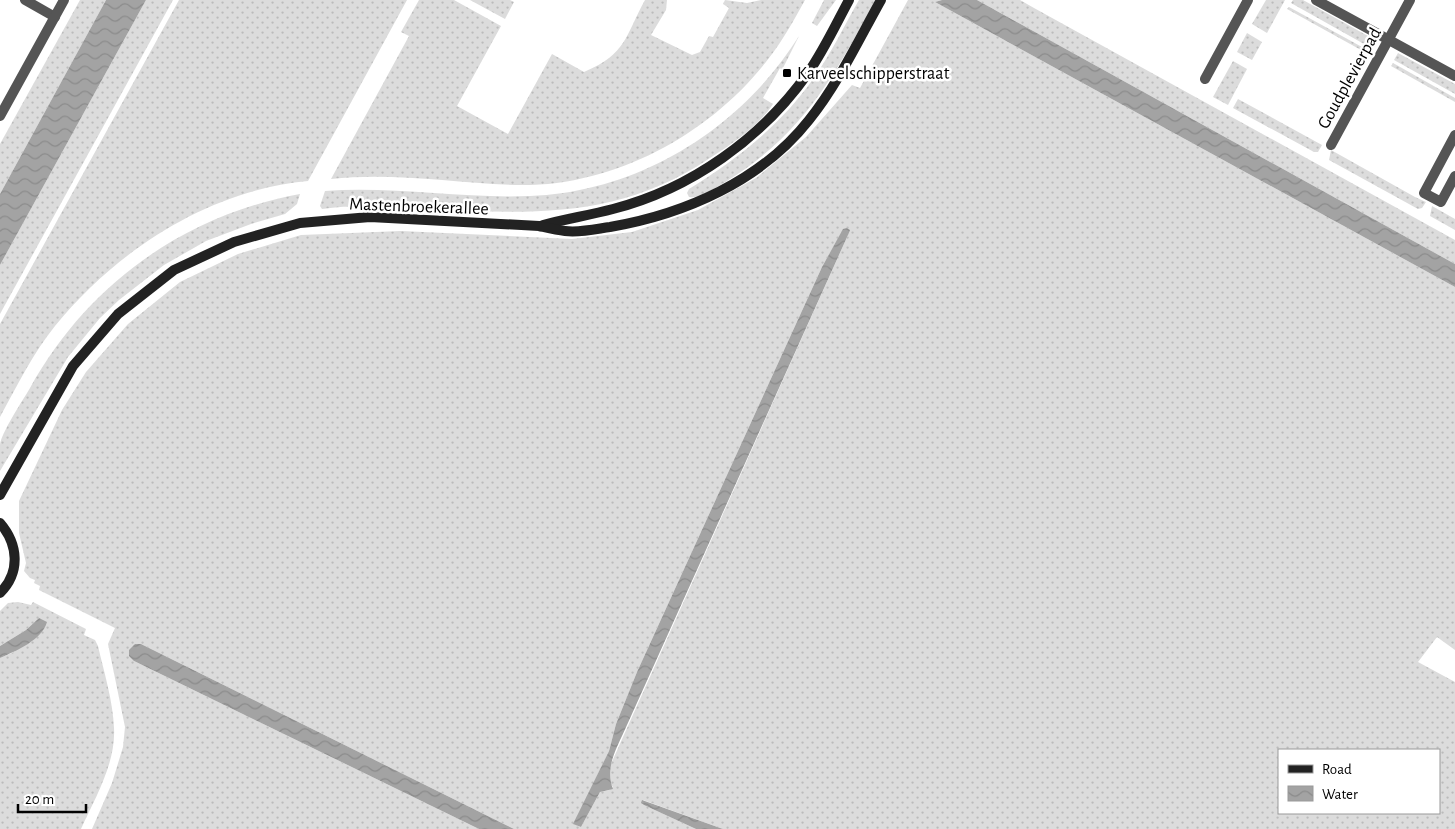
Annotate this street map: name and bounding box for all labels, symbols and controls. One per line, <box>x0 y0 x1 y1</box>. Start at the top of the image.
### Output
street label: Goudplevierpad <box>1315 25 1385 132</box>
place label: Karveelschipperstraat <box>797 65 950 83</box>
marker: Karveelschipperstraat <box>781 67 793 79</box>
street label: Mastenbroekerallee <box>349 196 489 218</box>
legend <box>1278 749 1440 814</box>
text: Road <box>1322 762 1352 777</box>
scale bar <box>18 782 85 814</box>
text: Water <box>1322 787 1358 802</box>
text: 20 m <box>25 792 54 807</box>

